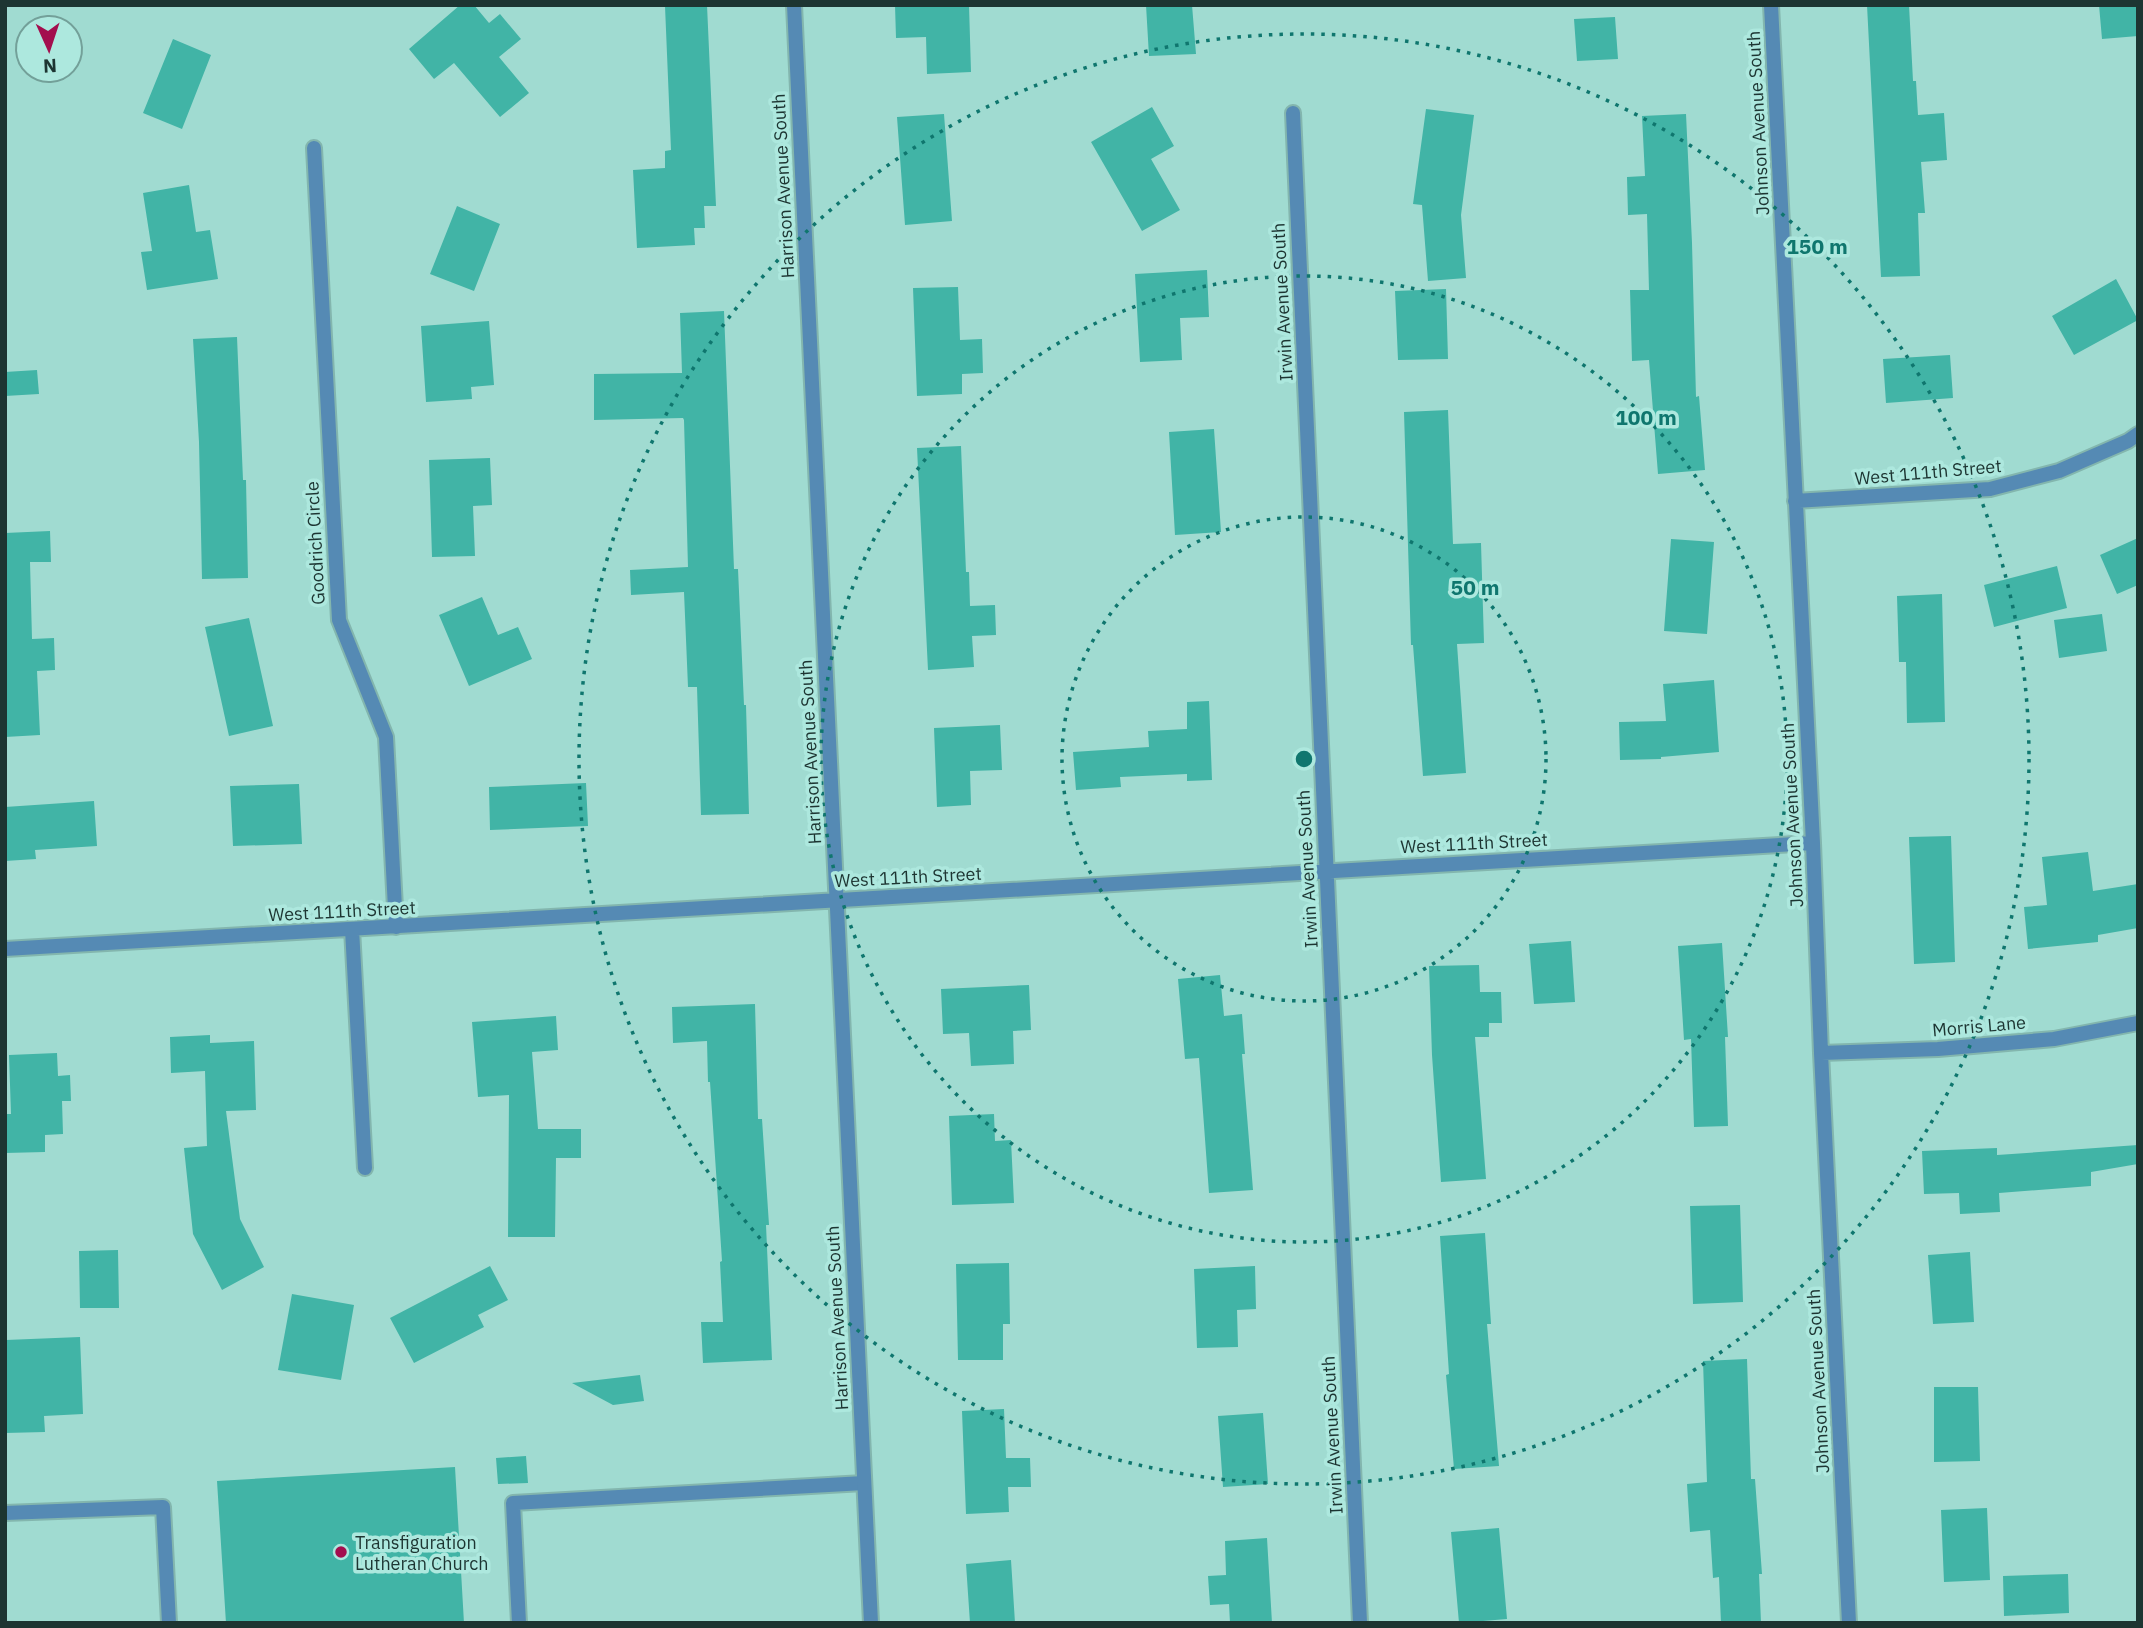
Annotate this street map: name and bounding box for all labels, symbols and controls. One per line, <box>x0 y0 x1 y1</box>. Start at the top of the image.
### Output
north arrow <box>14 14 84 84</box>
street label: Johnson Avenue South <box>1742 30 1774 216</box>
text: N <box>42 54 57 78</box>
street label: Harrison Avenue South <box>767 93 799 279</box>
street label: Irwin Avenue South <box>1266 222 1298 382</box>
text: 150 m <box>1786 232 1848 260</box>
text: 100 m <box>1615 403 1677 431</box>
street label: West 111th Street <box>1854 454 2002 490</box>
street label: Goodrich Circle <box>300 480 330 605</box>
text: 50 m <box>1451 573 1499 601</box>
street label: Harrison Avenue South <box>794 659 826 845</box>
street label: Johnson Avenue South <box>1776 722 1808 908</box>
centre of rings <box>1292 747 1316 771</box>
street label: Irwin Avenue South <box>1291 789 1323 949</box>
street label: West 111th Street <box>1400 828 1548 858</box>
street label: West 111th Street <box>834 862 982 892</box>
street label: West 111th Street <box>268 896 416 926</box>
street label: Morris Lane <box>1931 1010 2027 1042</box>
street label: Harrison Avenue South <box>821 1225 853 1411</box>
street label: Johnson Avenue South <box>1802 1288 1834 1474</box>
street label: Irwin Avenue South <box>1316 1355 1348 1515</box>
place label: Transfiguration Lutheran Church <box>355 1531 489 1575</box>
marker: Transfiguration Lutheran Church <box>333 1544 349 1560</box>

